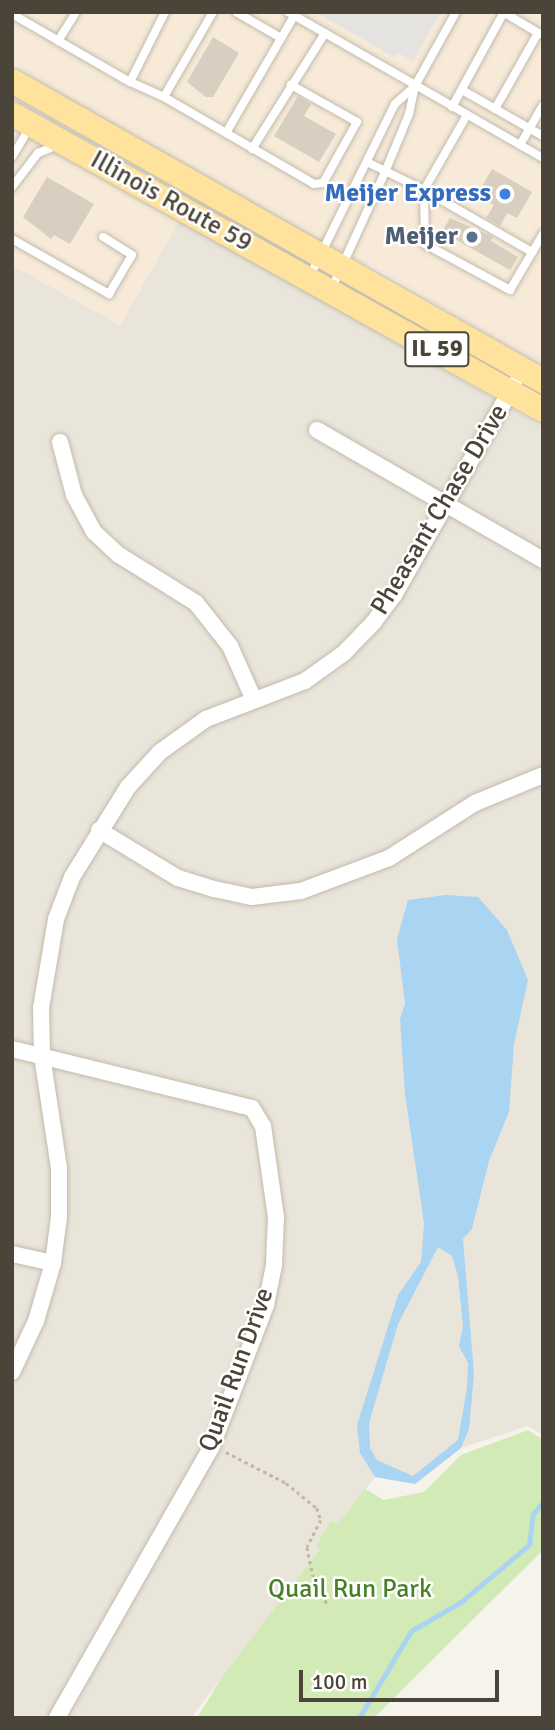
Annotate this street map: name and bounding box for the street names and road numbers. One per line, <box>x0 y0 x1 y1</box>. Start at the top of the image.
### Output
street label: Illinois Route 59 <box>85 145 257 259</box>
road number: IL 59 <box>404 328 470 370</box>
street label: Pheasant Chase Drive <box>365 399 515 621</box>
street label: Quail Run Drive <box>193 1284 281 1456</box>

